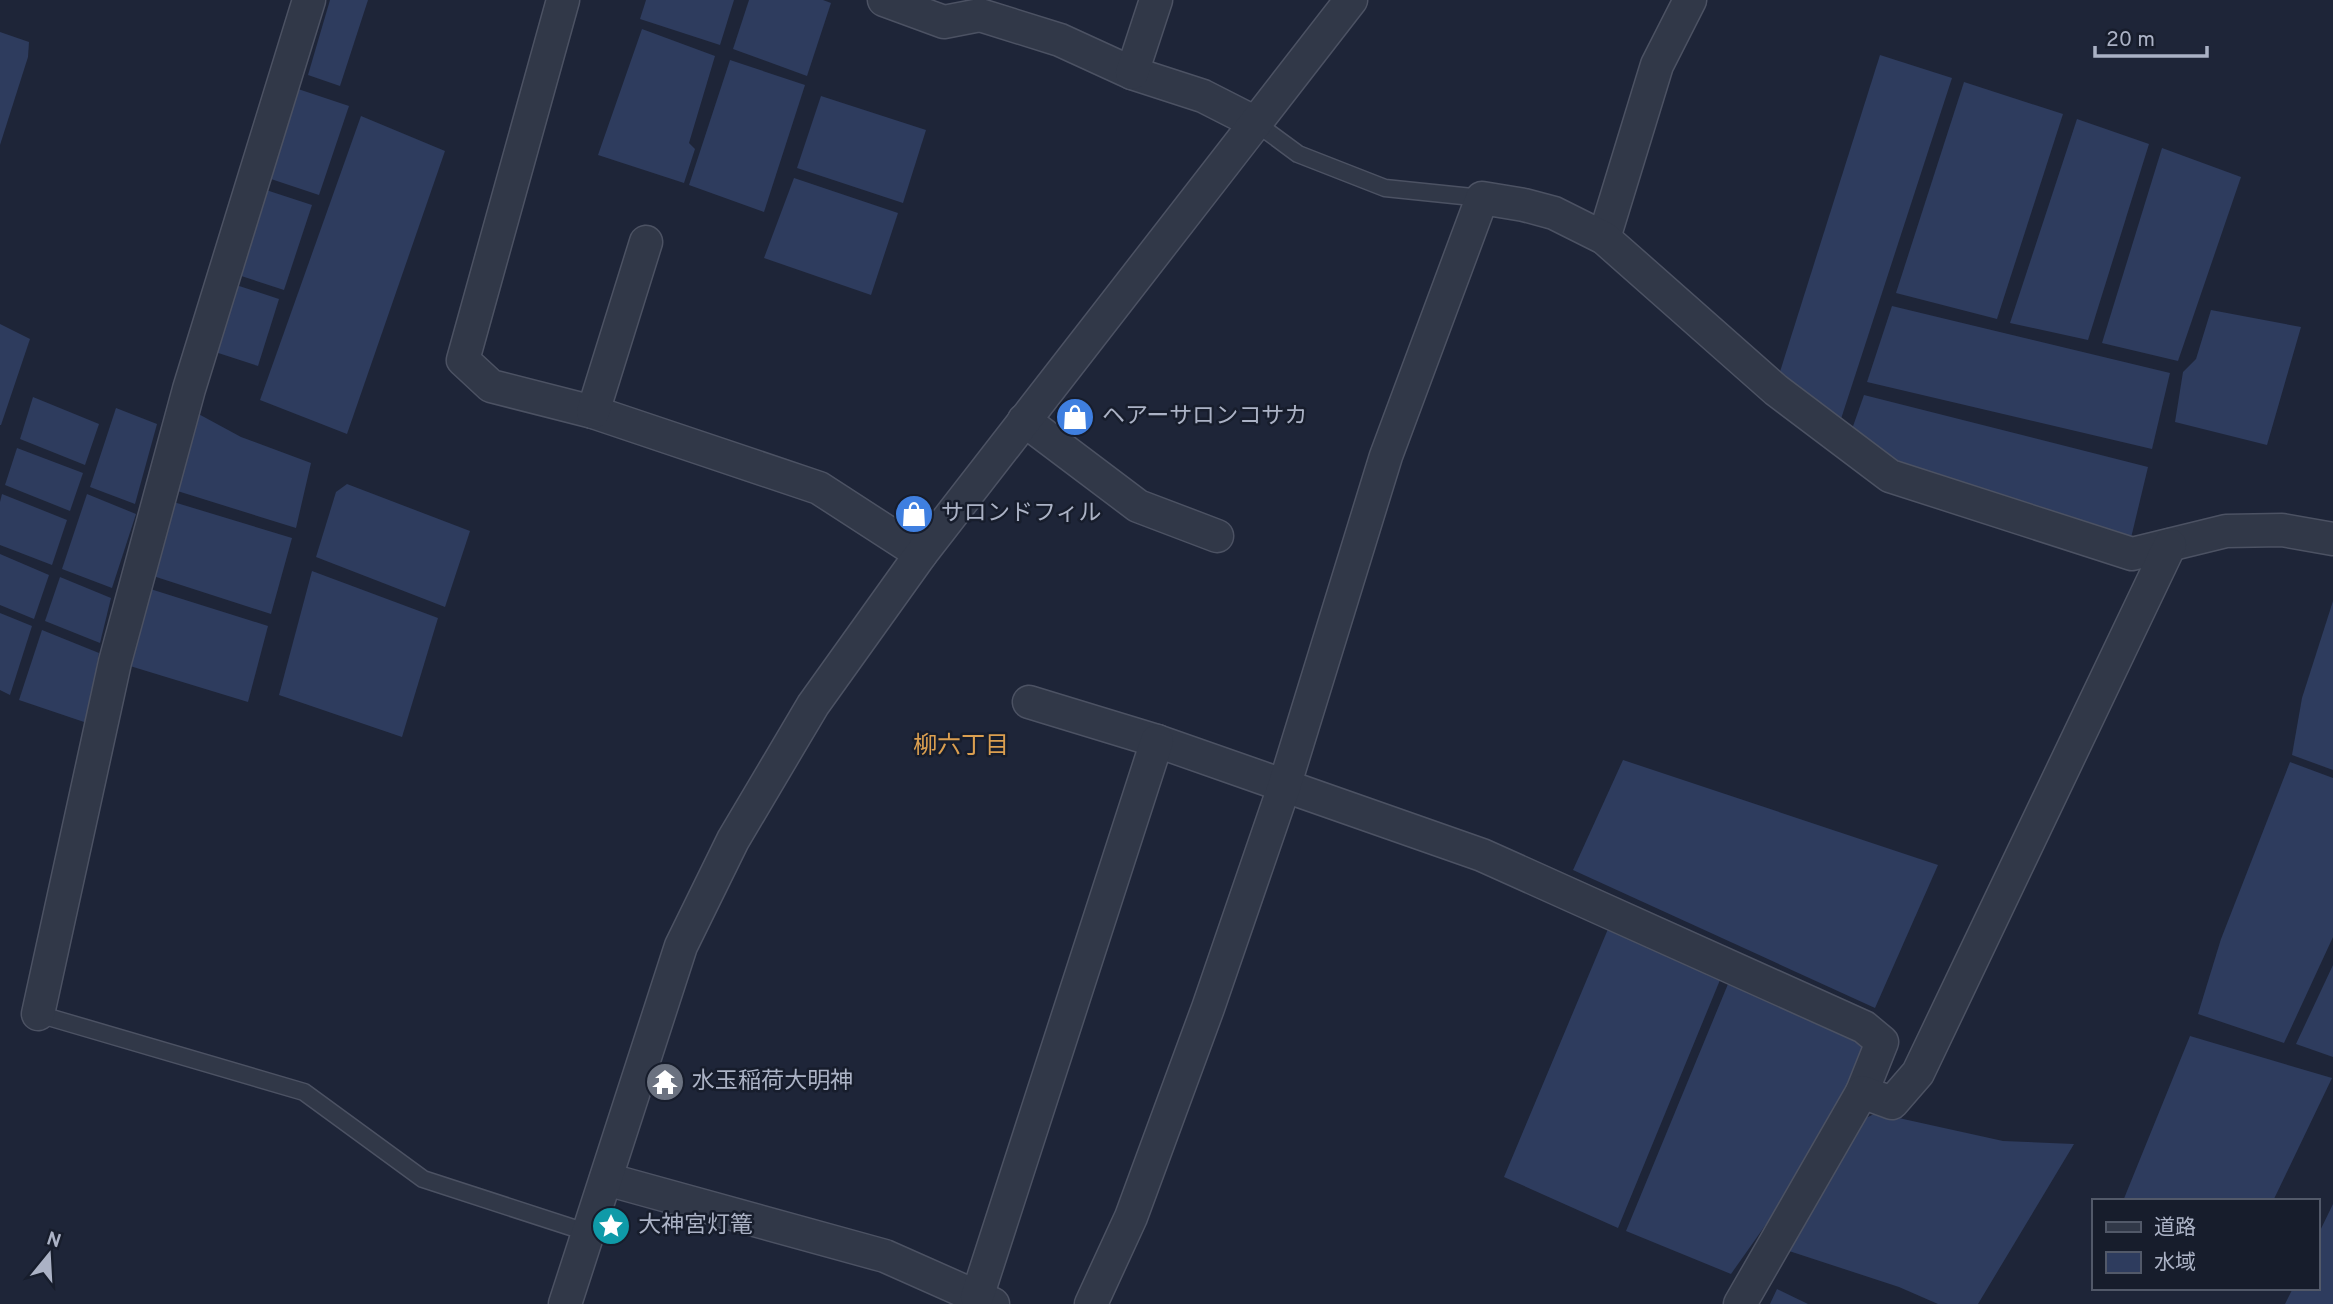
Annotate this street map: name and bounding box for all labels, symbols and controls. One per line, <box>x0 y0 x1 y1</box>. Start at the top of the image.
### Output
scale bar <box>2095 14 2207 58</box>
text: 20 m <box>2106 27 2155 54</box>
shop icon: ヘアーサロンコサカ <box>1054 396 1096 438</box>
place label: ヘアーサロンコサカ <box>1102 403 1307 432</box>
shop icon: サロンドフィル <box>893 493 935 535</box>
place label: サロンドフィル <box>941 500 1102 529</box>
district label: 柳六丁目 <box>913 732 1009 762</box>
temple icon: 水玉稲荷大明神 <box>644 1061 686 1103</box>
place label: 水玉稲荷大明神 <box>692 1068 853 1097</box>
legend <box>2092 1199 2319 1290</box>
place icon: 大神宮灯篭 <box>590 1205 632 1247</box>
place label: 大神宮灯篭 <box>638 1212 753 1241</box>
text: 道路 <box>2154 1215 2196 1242</box>
north arrow <box>14 1220 84 1290</box>
text: N <box>43 1227 64 1254</box>
text: 水域 <box>2154 1250 2196 1277</box>

